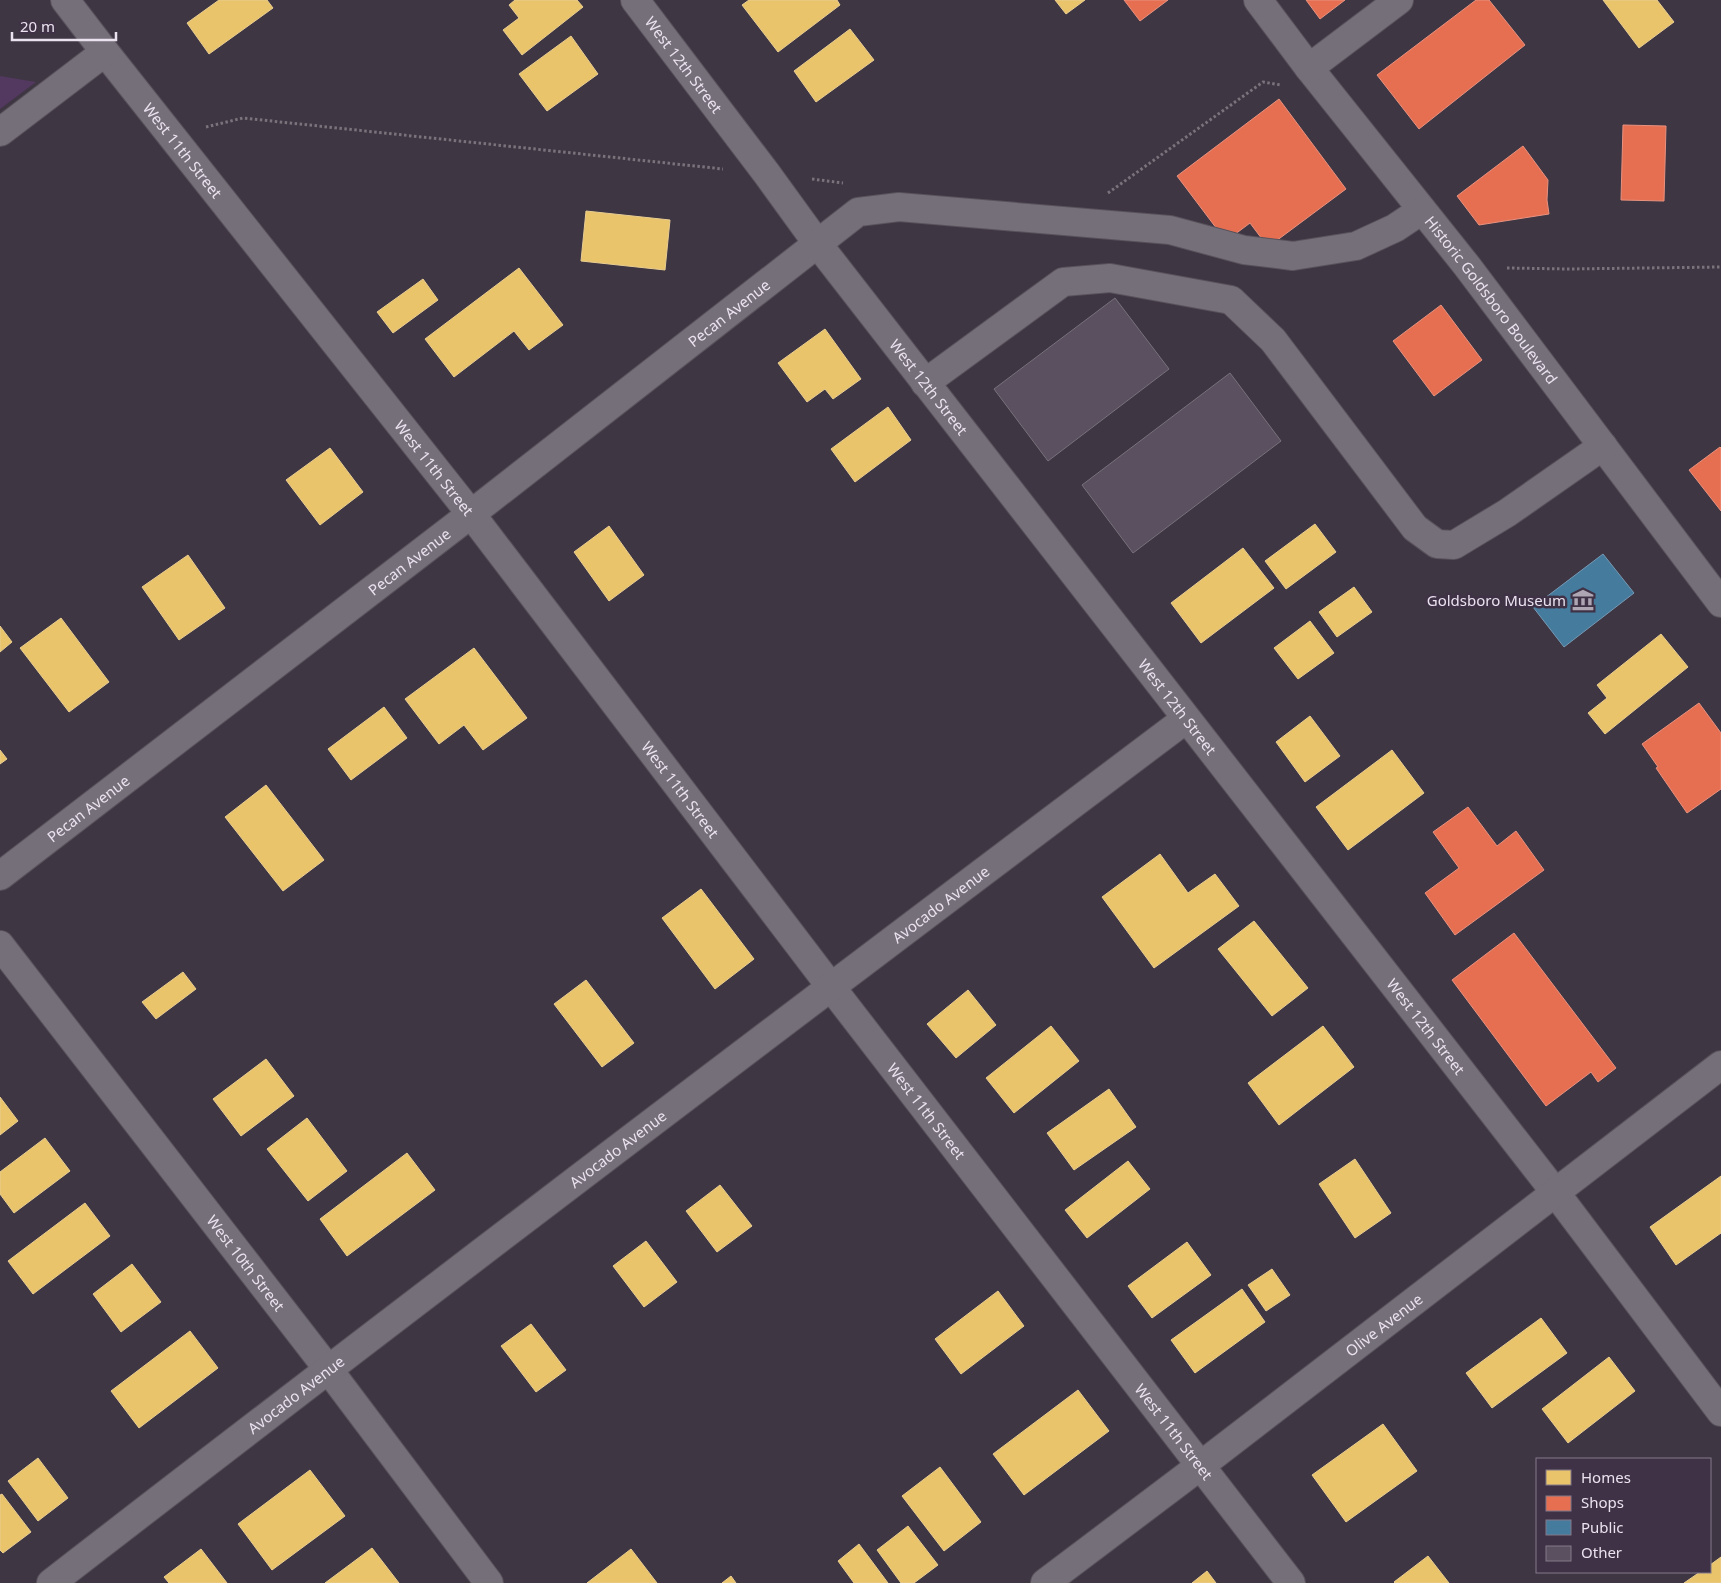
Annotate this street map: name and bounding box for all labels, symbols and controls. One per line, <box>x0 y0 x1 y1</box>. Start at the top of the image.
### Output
scale bar <box>12 10 116 42</box>
street label: West 12th Street <box>641 12 727 117</box>
text: 20 m <box>20 16 55 36</box>
street label: West 11th Street <box>139 98 227 203</box>
street label: Historic Goldsboro Boulevard <box>1421 212 1562 388</box>
street label: Pecan Avenue <box>684 274 774 351</box>
street label: West 12th Street <box>885 335 973 440</box>
street label: West 11th Street <box>390 416 479 520</box>
street label: Pecan Avenue <box>364 523 454 600</box>
museum icon: Goldsboro Museum <box>1570 587 1596 613</box>
place label: Goldsboro Museum <box>1427 590 1566 610</box>
street label: West 12th Street <box>1134 655 1222 759</box>
street label: West 11th Street <box>637 737 724 842</box>
street label: Pecan Avenue <box>43 770 133 846</box>
street label: Avocado Avenue <box>888 861 993 947</box>
street label: West 12th Street <box>1383 974 1470 1079</box>
street label: West 11th Street <box>883 1059 970 1164</box>
street label: Avocado Avenue <box>565 1105 670 1192</box>
street label: West 10th Street <box>202 1211 290 1316</box>
street label: Olive Avenue <box>1341 1289 1426 1361</box>
street label: Avocado Avenue <box>243 1351 348 1438</box>
street label: West 11th Street <box>1131 1379 1218 1484</box>
legend <box>1536 1458 1711 1573</box>
text: Homes <box>1581 1467 1631 1487</box>
text: Shops <box>1581 1492 1624 1512</box>
text: Public <box>1581 1517 1624 1537</box>
text: Other <box>1581 1542 1622 1562</box>

